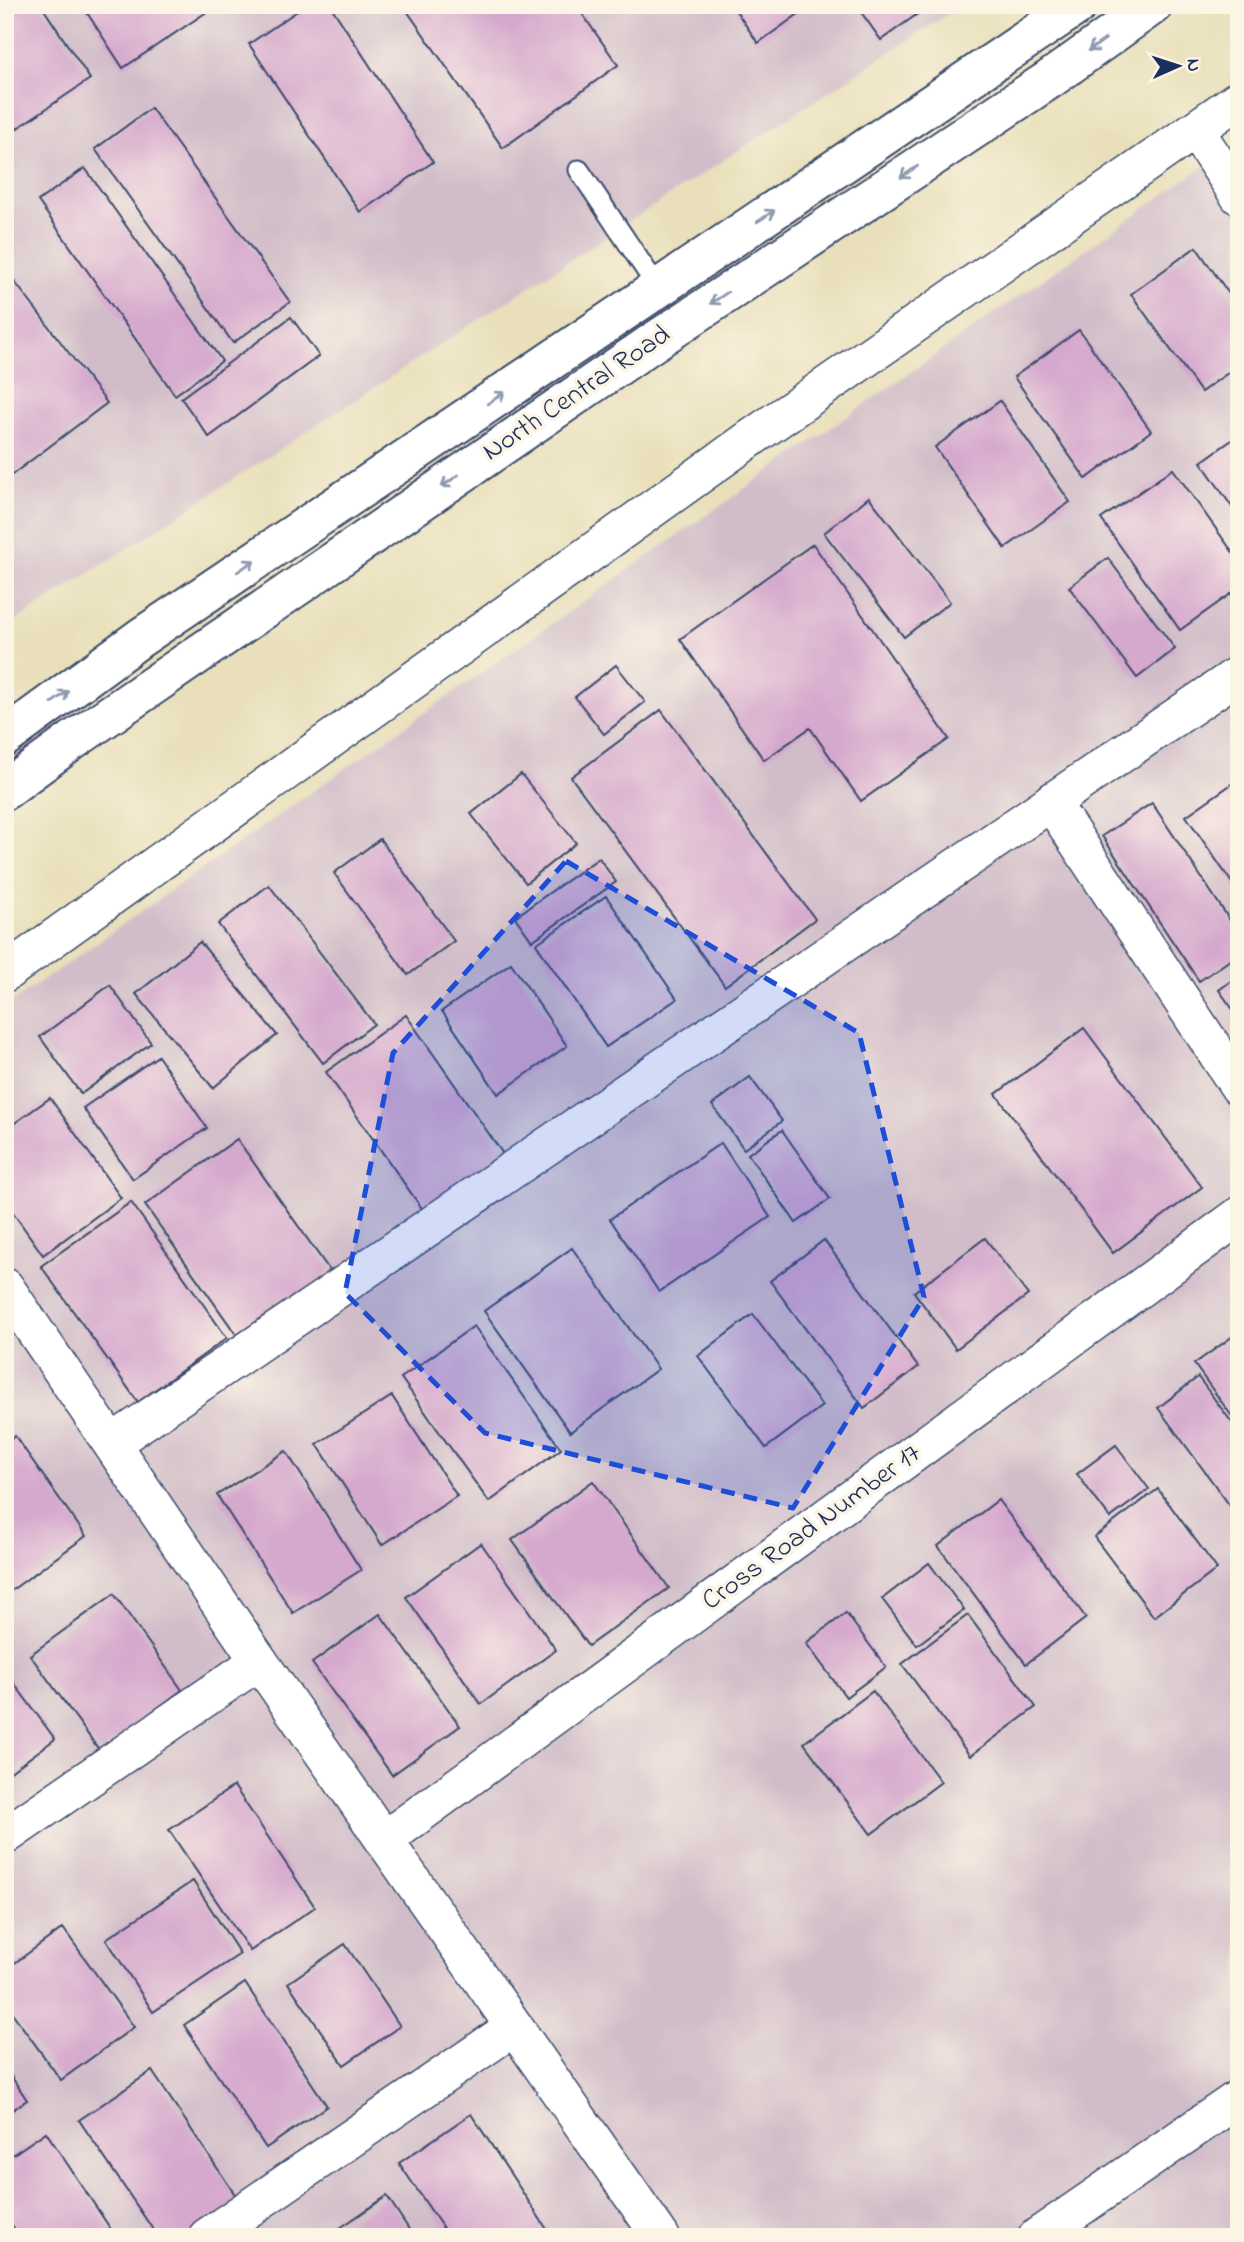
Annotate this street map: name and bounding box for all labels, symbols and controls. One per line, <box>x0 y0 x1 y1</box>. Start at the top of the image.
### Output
north arrow <box>1142 32 1212 102</box>
one-way arrow <box>1088 38 1107 52</box>
text: N <box>1179 58 1206 73</box>
one-way arrow <box>900 165 919 179</box>
one-way arrow <box>756 209 775 223</box>
one-way arrow <box>710 291 730 305</box>
street label: North Central Road <box>475 316 680 472</box>
one-way arrow <box>486 391 505 405</box>
one-way arrow <box>441 474 460 488</box>
one-way arrow <box>236 559 256 573</box>
one-way arrow <box>50 689 69 704</box>
street label: Cross Road Number 17 <box>694 1434 930 1622</box>

